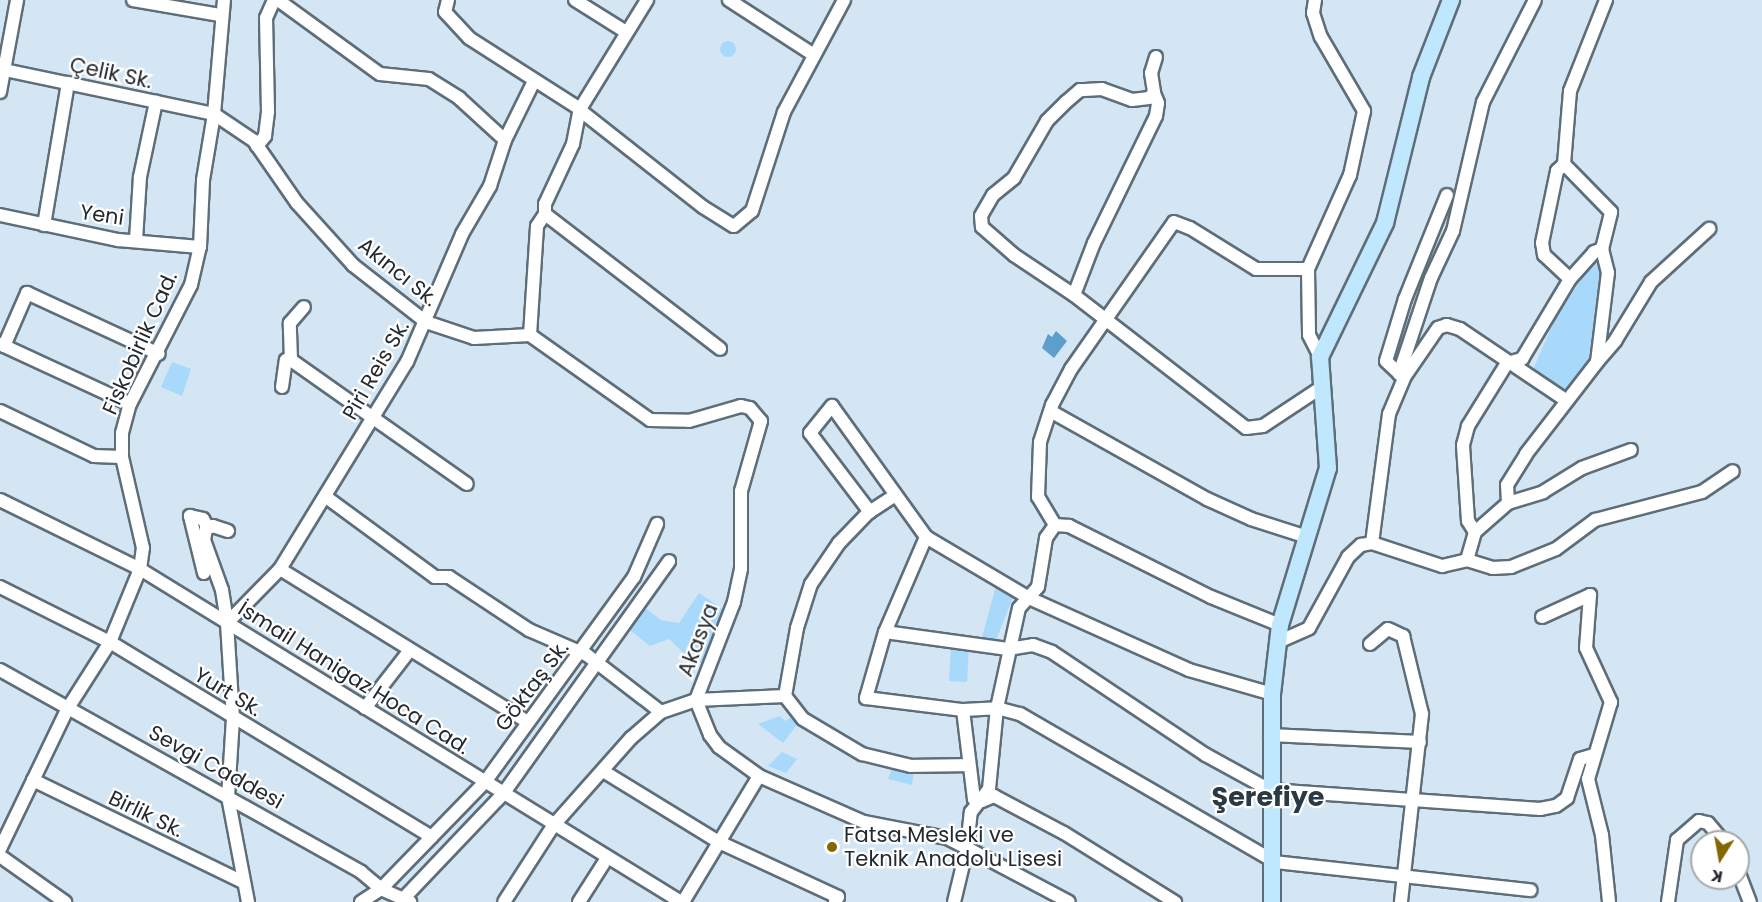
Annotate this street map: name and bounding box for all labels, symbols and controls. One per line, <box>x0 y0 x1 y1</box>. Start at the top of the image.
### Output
street label: Çelik Sk. <box>68 52 154 94</box>
street label: Yeni <box>79 199 125 231</box>
street label: Akıncı Sk. <box>353 232 443 312</box>
street label: Fiskobirlik Cad. <box>97 268 183 418</box>
street label: Piri Reis Sk. <box>337 316 415 424</box>
street label: İsmail Hanigaz Hoca Cad. <box>234 596 474 760</box>
street label: Akasya <box>673 600 723 680</box>
street label: Göktaş Sk. <box>490 636 574 736</box>
street label: Yurt Sk. <box>190 662 266 722</box>
street label: Sevgi Caddesi <box>144 720 288 814</box>
district label: Şerefiye <box>1212 781 1324 813</box>
street label: Birlik Sk. <box>104 785 188 843</box>
place label: Fatsa Mesleki ve Teknik Anadolu Lisesi <box>844 822 1062 872</box>
north arrow <box>1690 830 1750 890</box>
marker: Fatsa Mesleki ve Teknik Anadolu Lisesi <box>825 840 839 854</box>
text: K <box>1709 864 1725 889</box>

